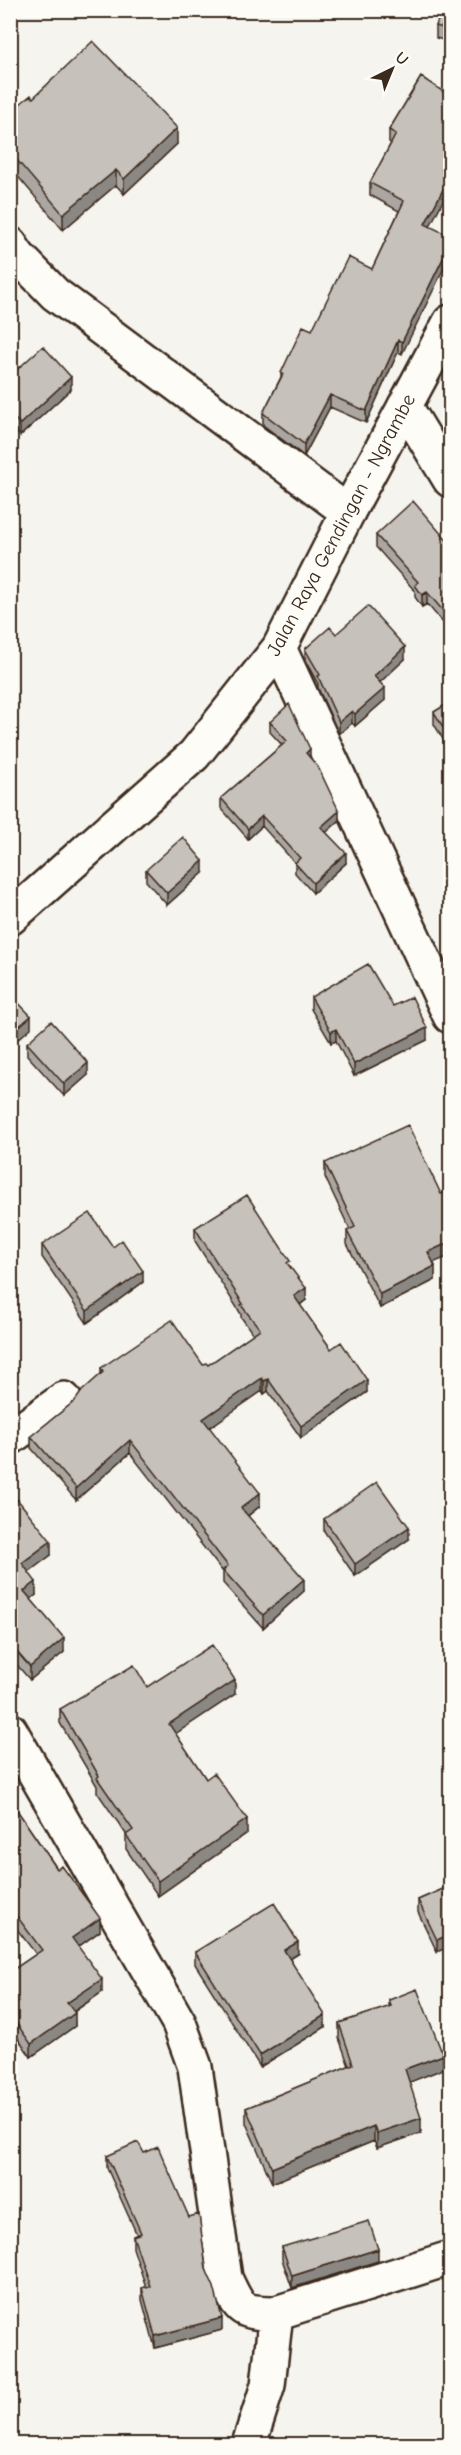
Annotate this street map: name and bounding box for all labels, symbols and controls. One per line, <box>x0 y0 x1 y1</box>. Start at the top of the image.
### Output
north arrow <box>362 39 422 99</box>
text: U <box>391 49 412 69</box>
street label: Jalan Raya Gendingan - Ngrambe <box>262 390 420 660</box>

